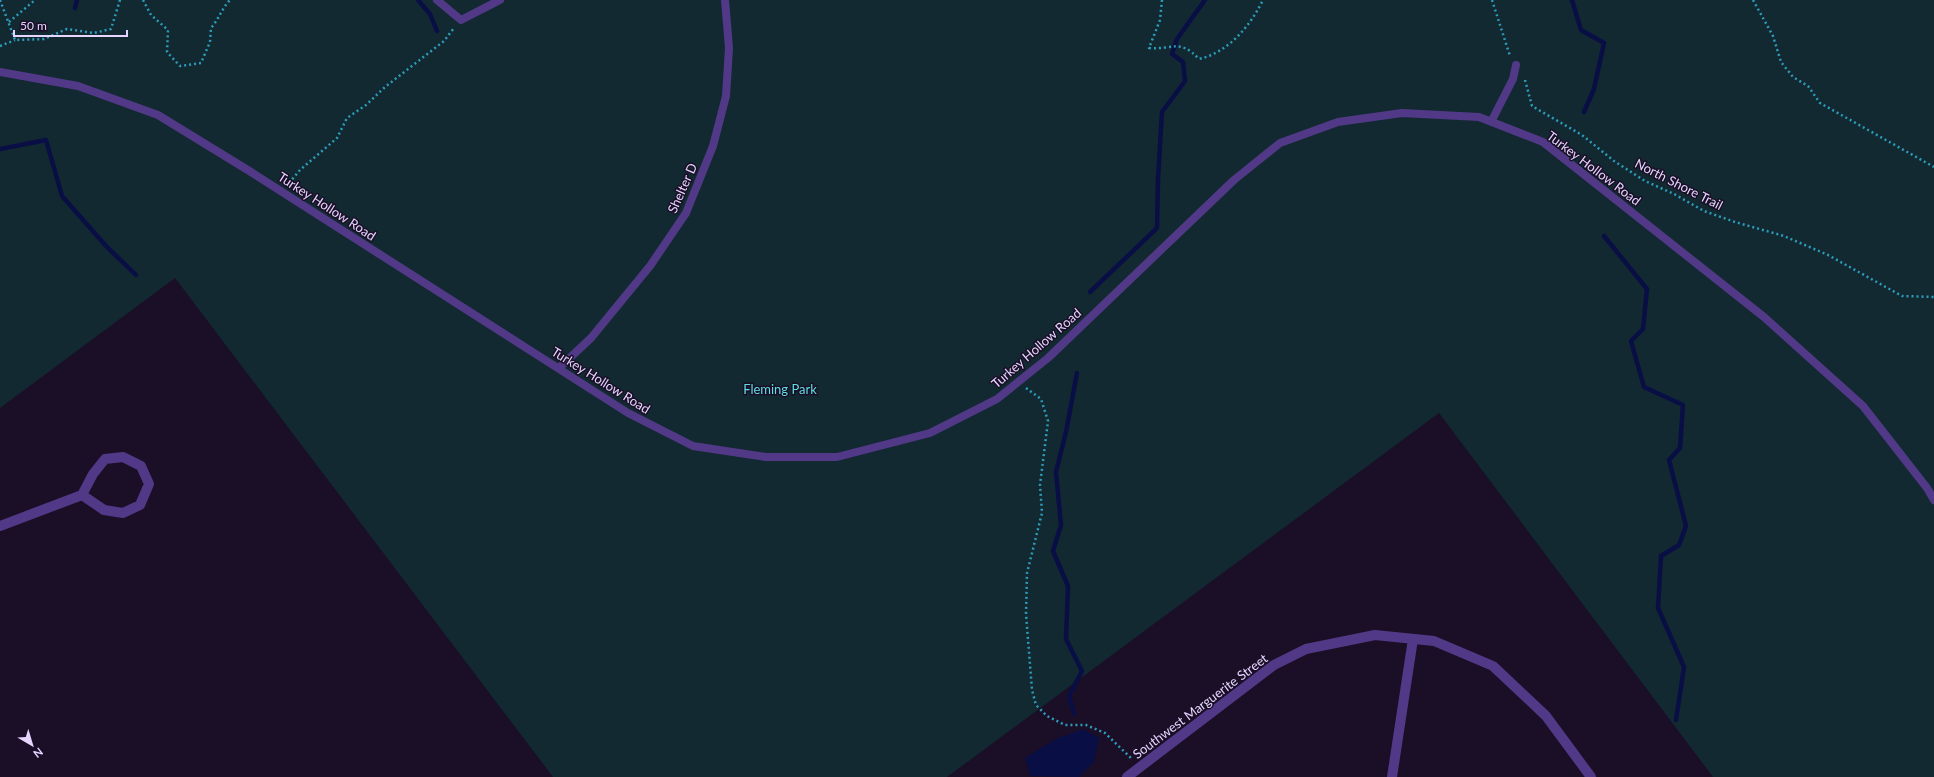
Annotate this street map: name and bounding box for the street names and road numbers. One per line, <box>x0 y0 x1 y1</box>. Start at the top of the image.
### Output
street label: Turkey Hollow Road <box>1544 127 1644 209</box>
street label: North Shore Trail <box>1632 155 1726 213</box>
street label: Shelter D <box>664 160 700 216</box>
street label: Turkey Hollow Road <box>275 168 379 244</box>
street label: Turkey Hollow Road <box>988 305 1084 391</box>
street label: Turkey Hollow Road <box>549 343 653 417</box>
street label: Southwest Marguerite Street <box>1129 650 1271 762</box>

